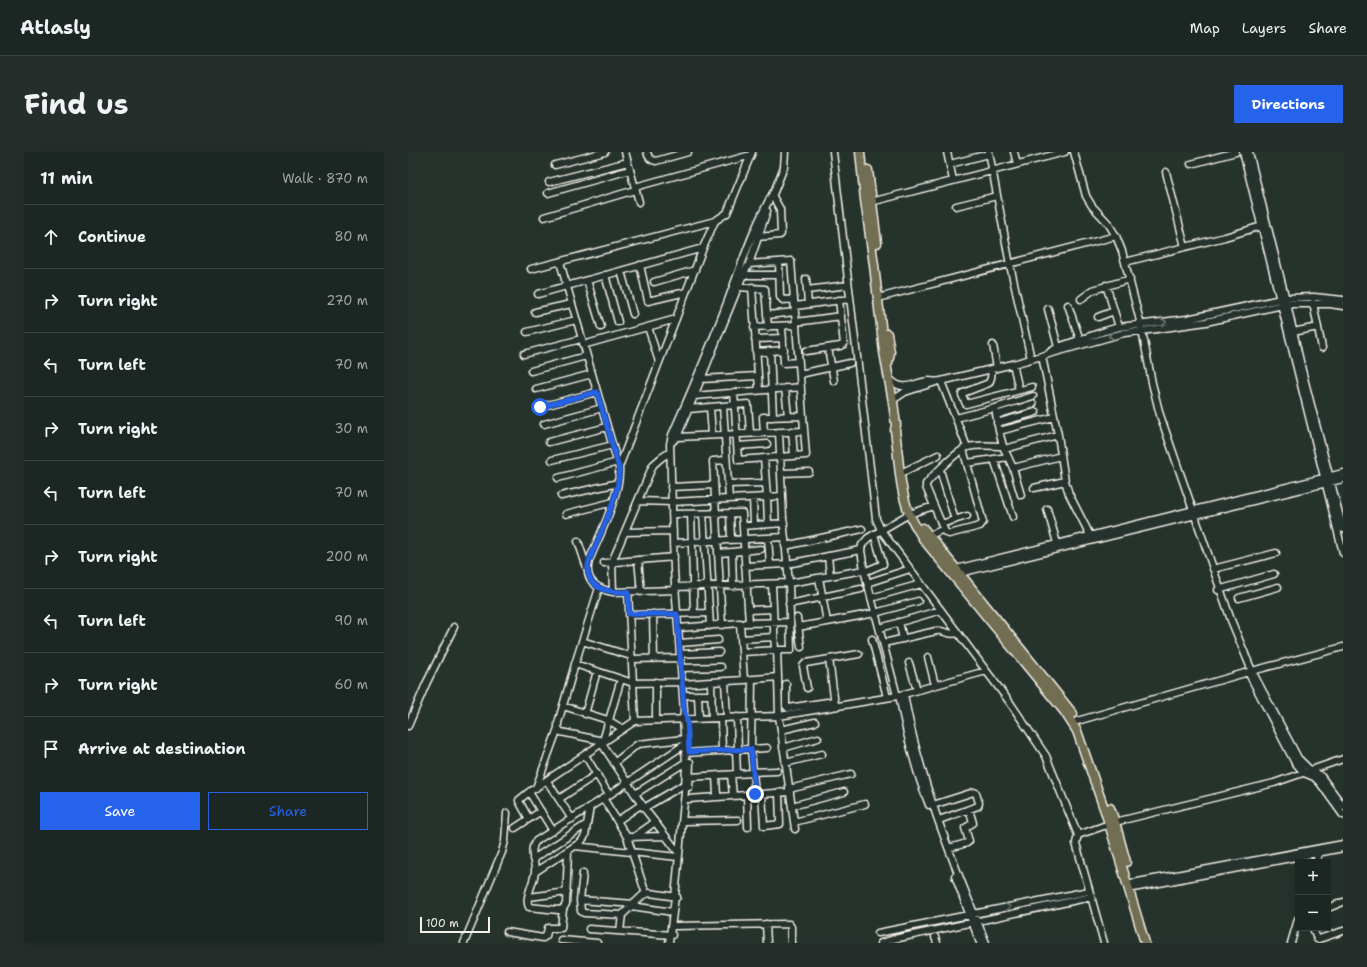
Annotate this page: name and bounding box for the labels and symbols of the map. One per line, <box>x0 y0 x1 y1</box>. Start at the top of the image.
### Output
one-way arrow <box>1161 318 1167 327</box>
one-way arrow <box>1108 331 1114 339</box>
route start <box>531 398 549 416</box>
route end <box>746 785 764 803</box>
one-way arrow <box>1004 904 1011 912</box>
scale bar <box>420 915 490 934</box>

